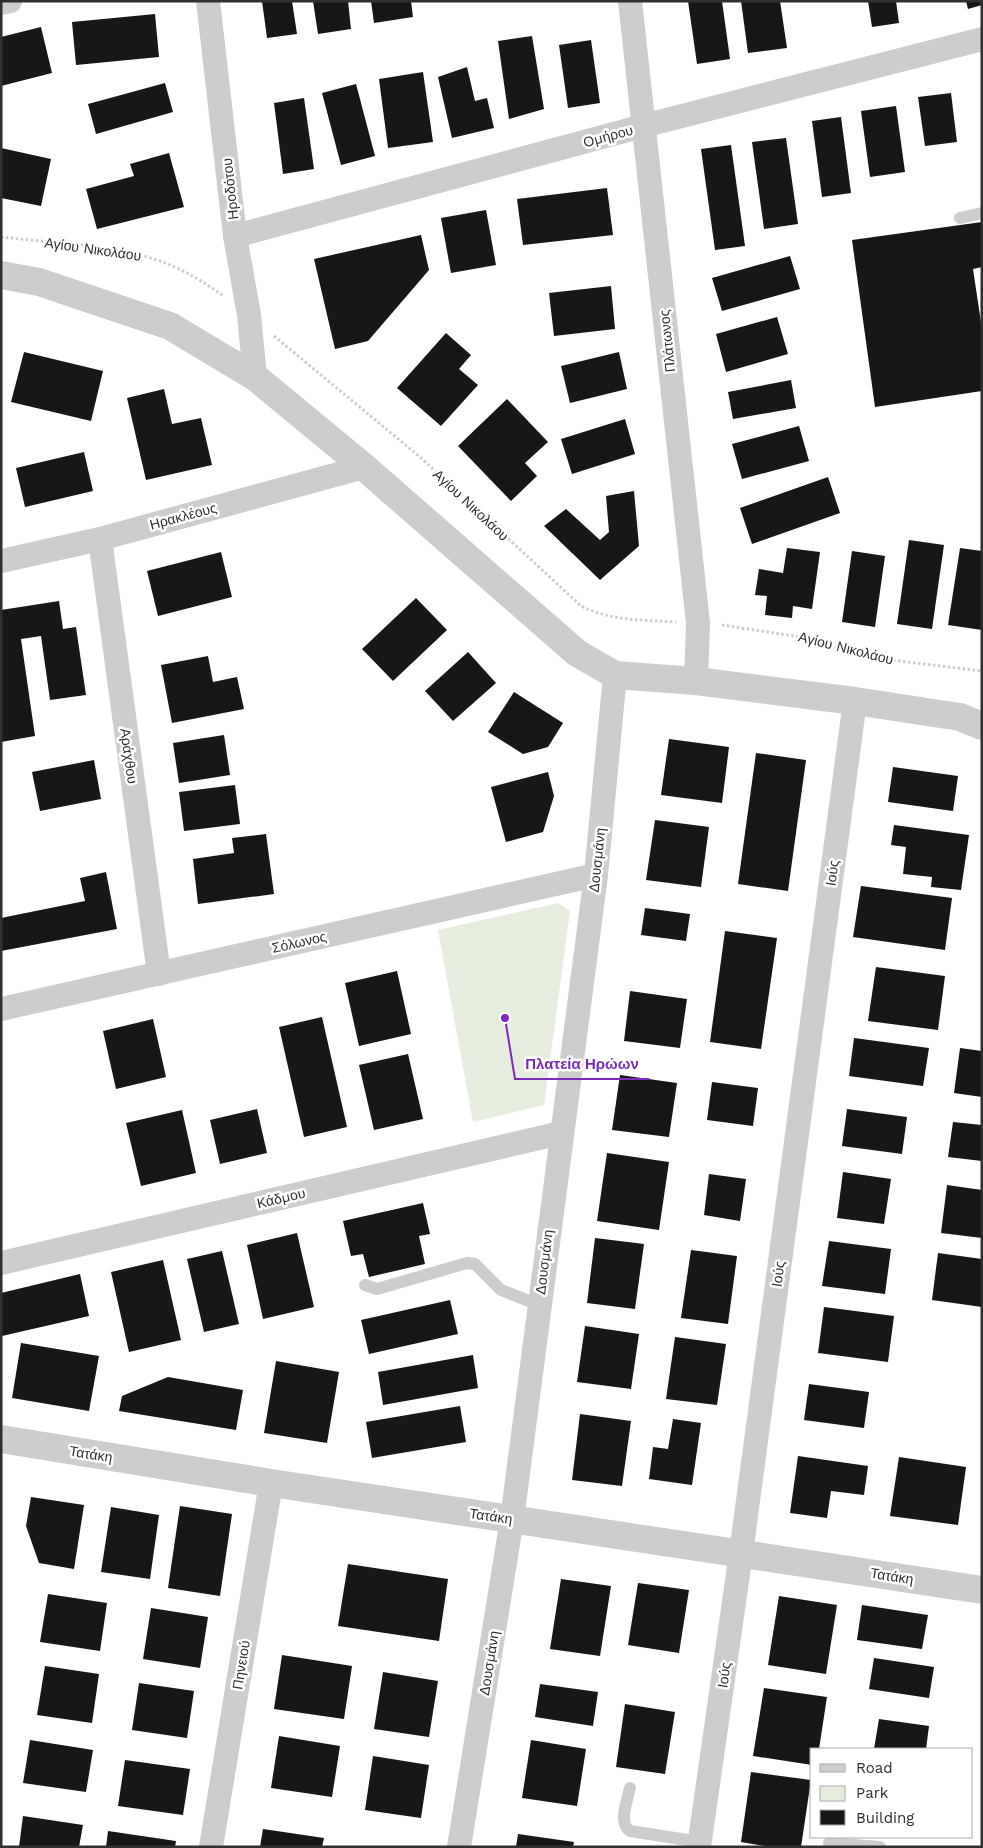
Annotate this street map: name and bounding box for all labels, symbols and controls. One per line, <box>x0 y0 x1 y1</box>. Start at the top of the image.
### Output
street label: Ομήρου <box>581 122 635 150</box>
street label: Ηροδότου <box>219 157 241 221</box>
street label: Αγίου Νικολάου <box>44 234 142 264</box>
street label: Πλάτωνος <box>656 309 678 373</box>
street label: Αγίου Νικολάου <box>430 466 512 544</box>
street label: Ηρακλέους <box>148 499 218 533</box>
street label: Αγίου Νικολάου <box>797 628 895 668</box>
street label: Αράχθου <box>117 727 141 785</box>
street label: Δουσμάνη <box>586 827 608 893</box>
street label: Ιούς <box>822 859 842 887</box>
street label: Σόλωνος <box>270 928 328 956</box>
callout: Πλατεία Ηρώων <box>515 1049 649 1079</box>
text: Πλατεία Ηρώων <box>525 1055 639 1073</box>
street label: Κάδμου <box>255 1185 307 1211</box>
street label: Δουσμάνη <box>532 1229 556 1295</box>
street label: Ιούς <box>768 1260 788 1288</box>
street label: Τατάκη <box>68 1443 114 1465</box>
street label: Τατάκη <box>468 1505 514 1527</box>
street label: Τατάκη <box>869 1565 915 1587</box>
street label: Δουσμάνη <box>476 1630 502 1696</box>
street label: Πηνειού <box>229 1639 253 1691</box>
street label: Ιούς <box>714 1661 734 1689</box>
legend <box>810 1748 973 1838</box>
text: Road <box>856 1759 893 1777</box>
text: Park <box>856 1784 889 1802</box>
text: Building <box>856 1809 914 1827</box>

